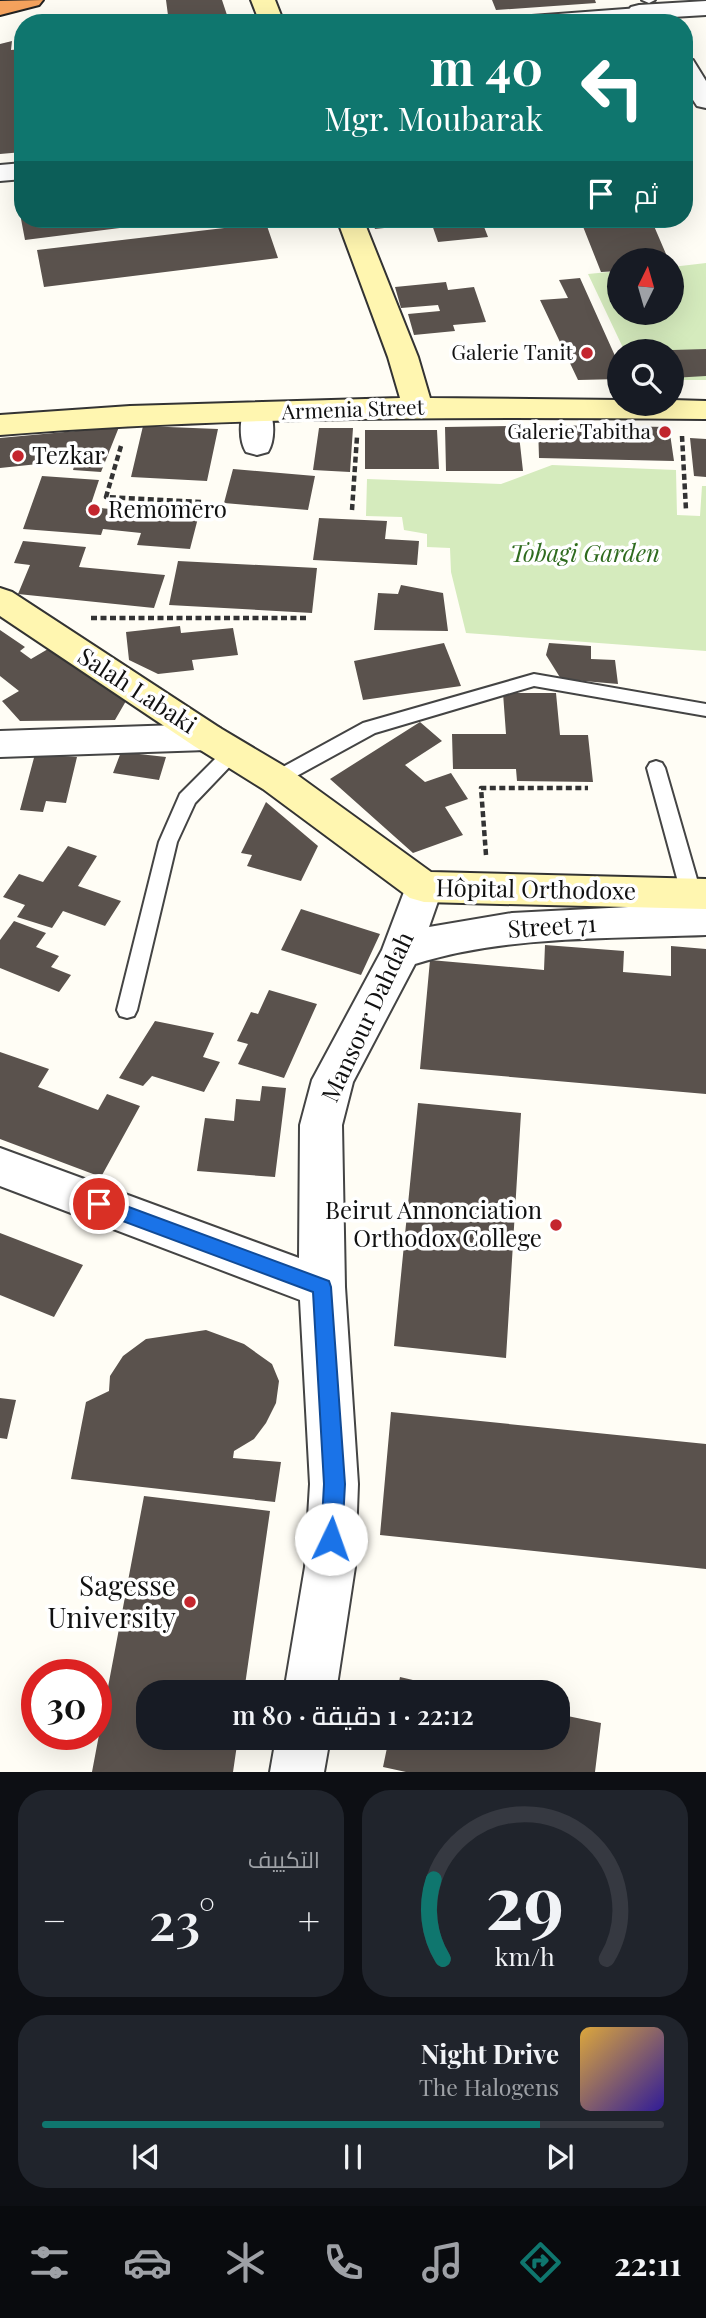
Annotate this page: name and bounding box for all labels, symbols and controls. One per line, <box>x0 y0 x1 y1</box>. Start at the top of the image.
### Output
text: 40 m <box>430 33 543 98</box>
icon: left <box>567 42 658 133</box>
text: Mgr. Moubarak <box>324 96 543 139</box>
icon: arrive <box>582 175 620 213</box>
text: ثم <box>634 176 658 211</box>
north arrow <box>607 248 684 326</box>
map controls <box>607 248 684 416</box>
place label: Galerie Tanit <box>451 337 574 365</box>
button: search <box>607 339 684 416</box>
marker: Galerie Tanit <box>579 345 595 361</box>
street label: Armenia Street <box>280 392 425 425</box>
place label: Galerie Tabitha <box>507 416 652 444</box>
marker: Galerie Tabitha <box>657 424 673 440</box>
place label: Tezkar <box>32 438 105 470</box>
marker: Tezkar <box>10 448 26 464</box>
place label: Remomero <box>108 492 227 524</box>
marker: Remomero <box>86 502 102 518</box>
park label: Tobagi Garden <box>510 536 660 568</box>
street label: Salah Labaki <box>73 639 204 740</box>
street label: Hôpital Orthodoxe <box>436 870 636 906</box>
street label: Street 71 <box>507 906 597 944</box>
street label: Mansour Dahdah <box>313 926 420 1106</box>
pin <box>69 1174 129 1234</box>
icon: arrive <box>80 1185 118 1223</box>
place label: Beirut Annonciation Orthodox College <box>325 1193 542 1253</box>
marker: Beirut Annonciation Orthodox College <box>548 1217 564 1233</box>
position arrow <box>294 1502 368 1576</box>
place label: Sagesse University <box>48 1566 176 1635</box>
marker: Sagesse University <box>182 1594 198 1610</box>
speed limit sign: 30 <box>21 1659 112 1750</box>
text: 22:12 · 1 دقيقة · 80 m <box>232 1697 474 1732</box>
text: التكييف <box>248 1843 320 1874</box>
text: 29 <box>486 1851 564 1948</box>
text: 23° <box>149 1885 215 1954</box>
text: − <box>42 1894 67 1945</box>
text: + <box>298 1894 320 1945</box>
text: km/h <box>495 1939 555 1972</box>
text: Night Drive <box>421 2036 559 2071</box>
text: The Halogens <box>419 2071 559 2102</box>
icon: previous <box>127 2138 165 2176</box>
icon: pause <box>334 2138 372 2176</box>
icon: next <box>541 2138 579 2176</box>
icon: filters <box>25 2238 74 2287</box>
icon: car <box>123 2238 172 2287</box>
icon: climate <box>221 2238 270 2287</box>
icon: phone <box>319 2238 368 2287</box>
icon: music <box>418 2238 467 2287</box>
icon: directions <box>516 2238 565 2287</box>
text: 22:11 <box>614 2241 681 2284</box>

